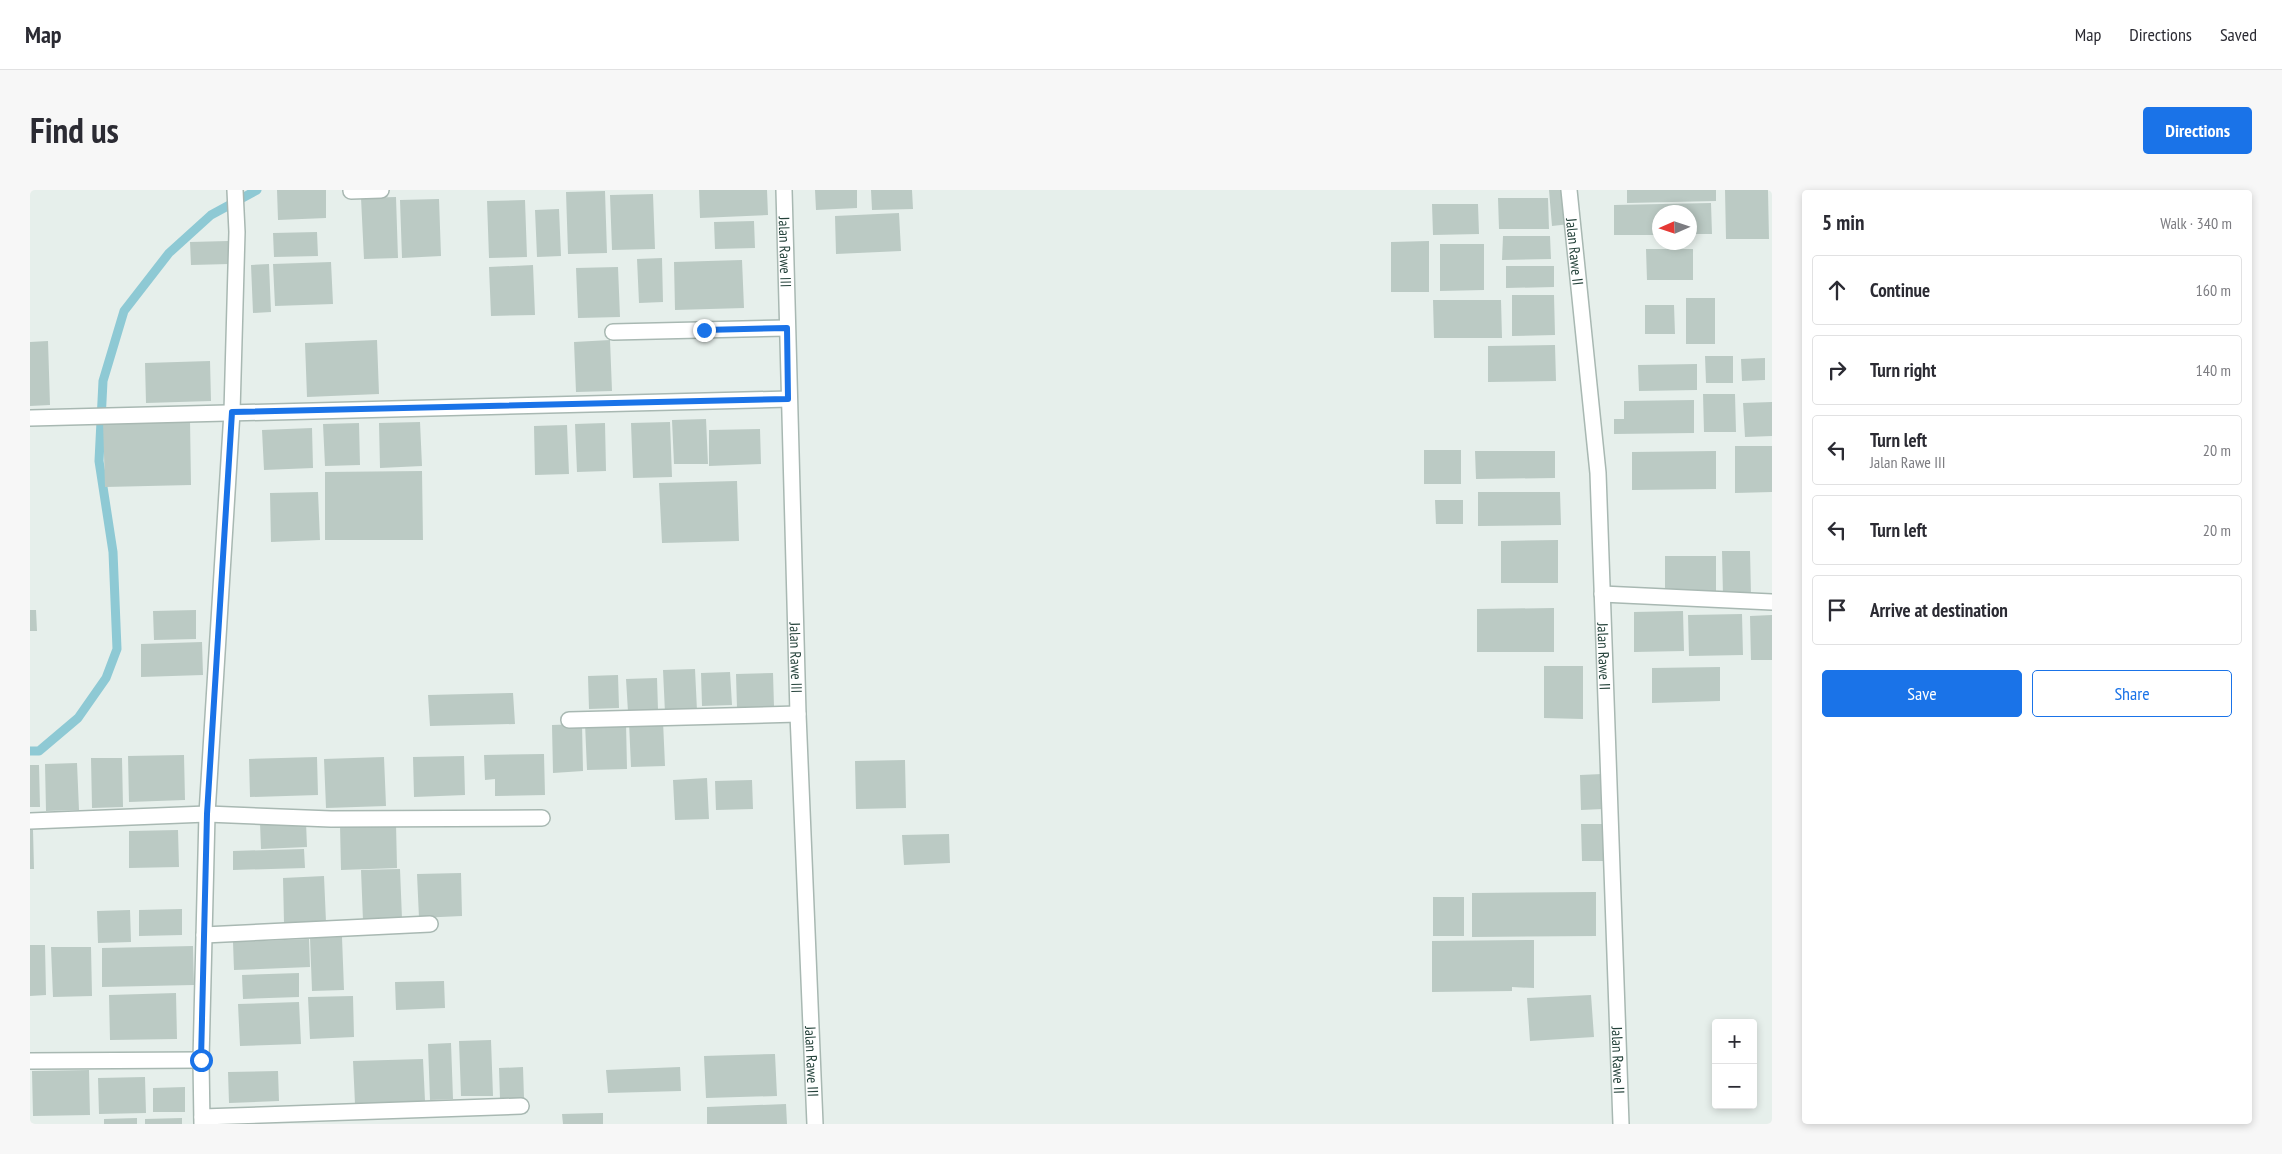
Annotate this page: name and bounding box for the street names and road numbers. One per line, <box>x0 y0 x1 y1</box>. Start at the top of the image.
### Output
street label: Jalan Rawe III <box>775 215 796 288</box>
street label: Jalan Rawe II <box>1562 216 1588 286</box>
street label: Jalan Rawe III <box>786 621 807 693</box>
street label: Jalan Rawe II <box>1594 621 1615 690</box>
street label: Jalan Rawe III <box>801 1025 823 1097</box>
street label: Jalan Rawe II <box>1608 1025 1629 1094</box>

